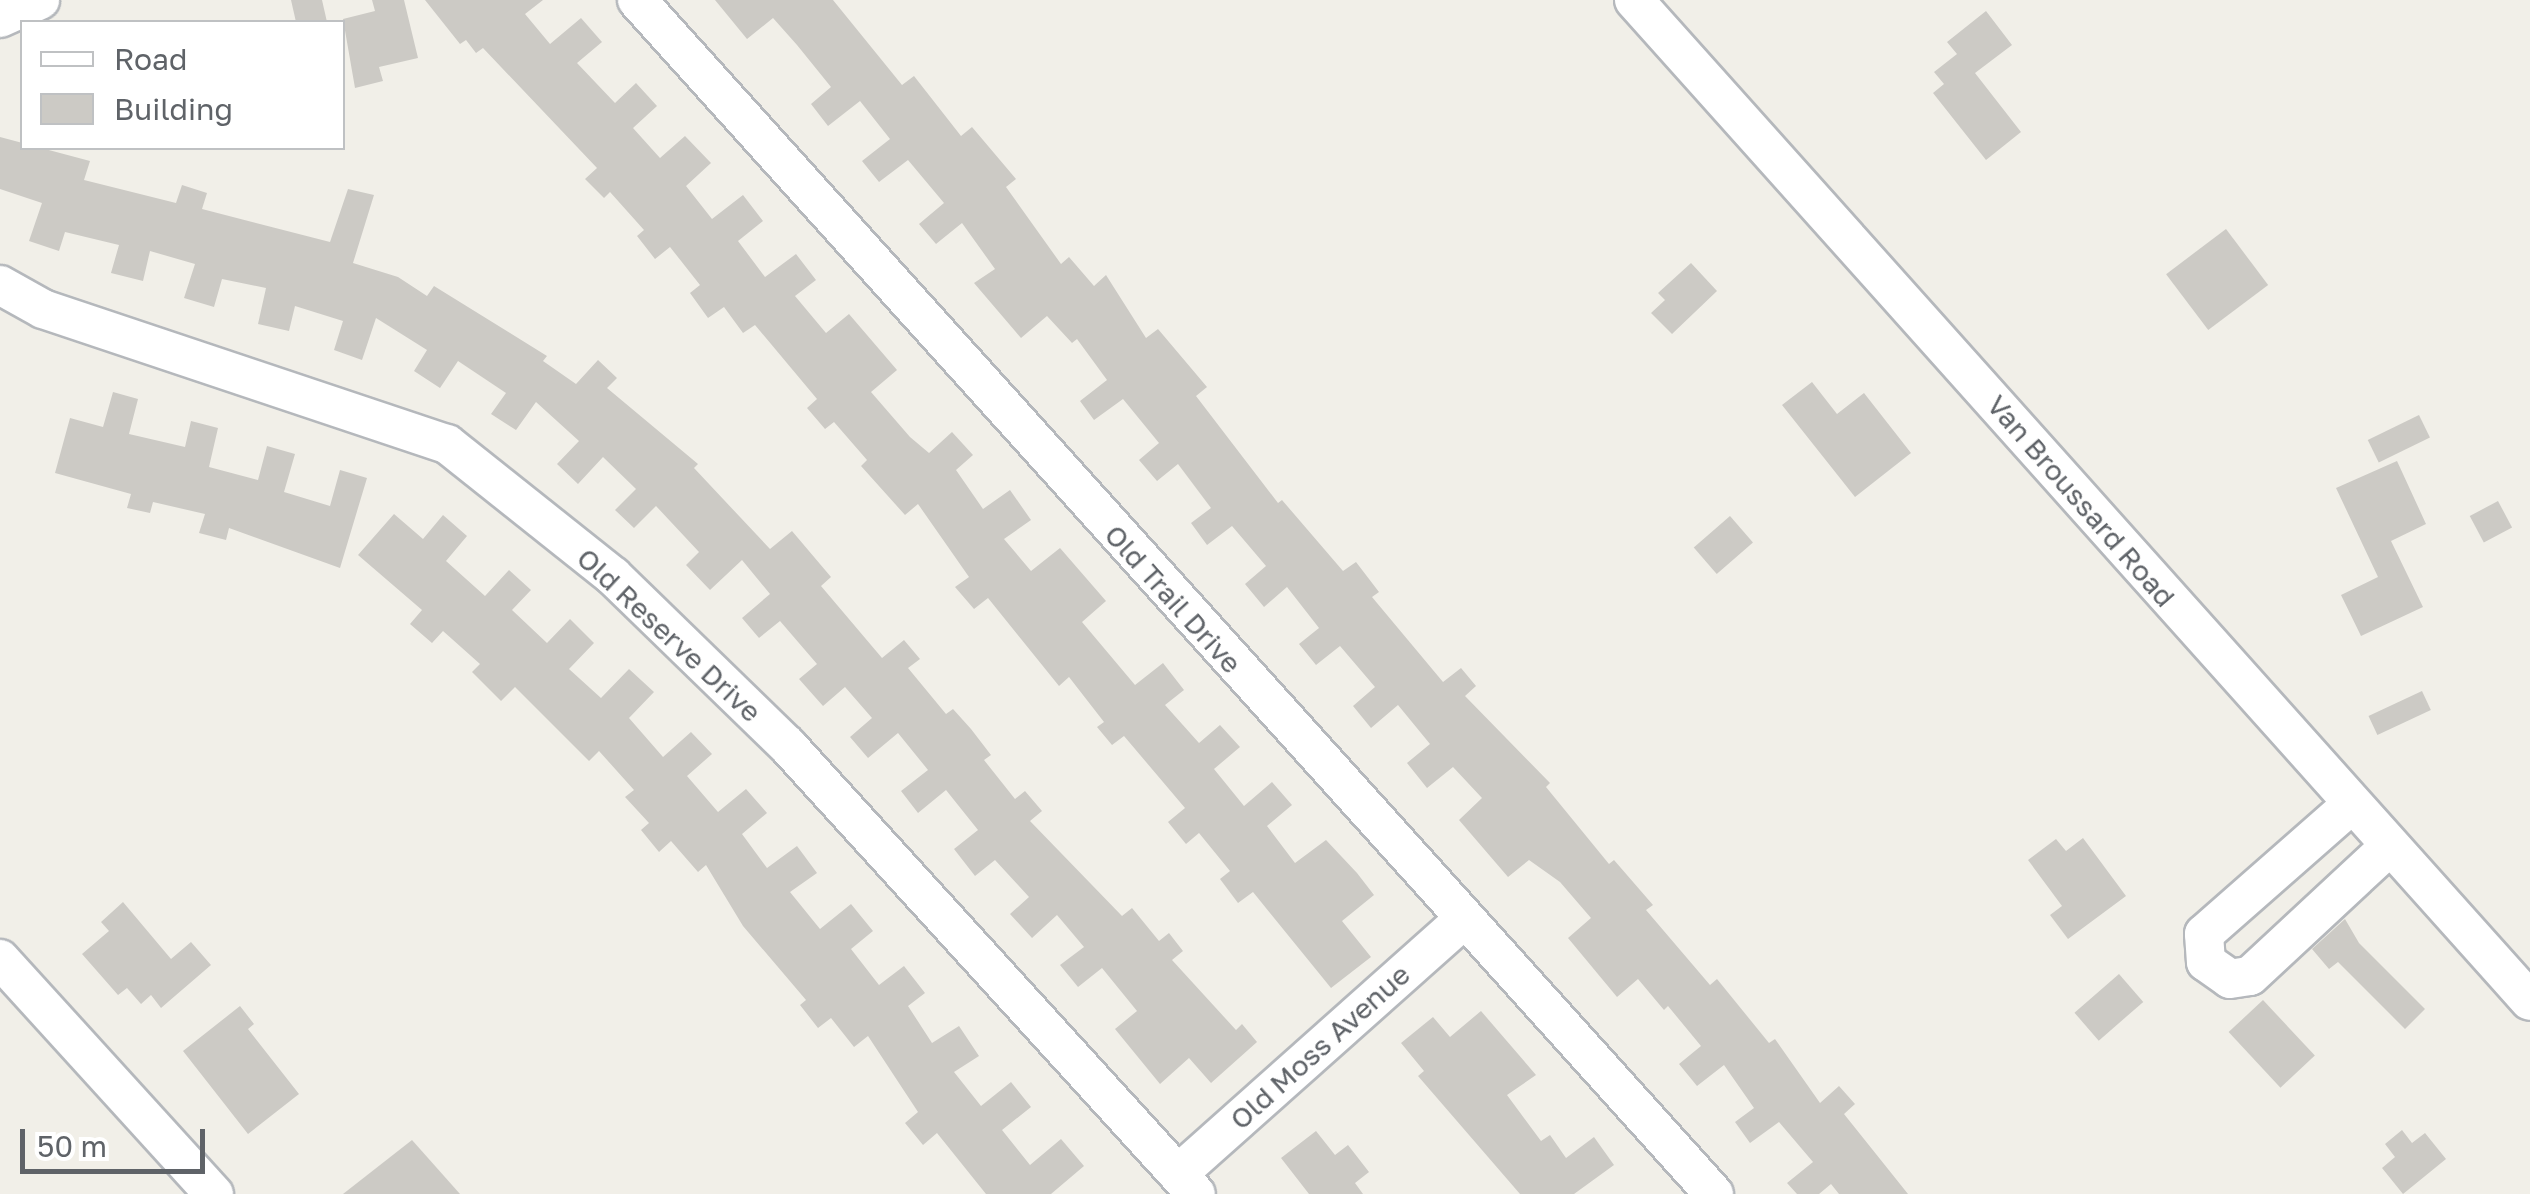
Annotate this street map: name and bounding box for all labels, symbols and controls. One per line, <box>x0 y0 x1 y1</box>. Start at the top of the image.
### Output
legend <box>20 20 345 150</box>
text: Road <box>114 41 188 77</box>
text: Building <box>114 91 233 127</box>
street label: Van Broussard Road <box>1980 388 2182 614</box>
street label: Old Trail Drive <box>1098 518 1248 680</box>
street label: Old Reserve Drive <box>570 541 768 729</box>
street label: Old Moss Avenue <box>1223 958 1417 1136</box>
scale bar <box>25 1109 210 1171</box>
text: 50 m <box>37 1128 107 1164</box>

